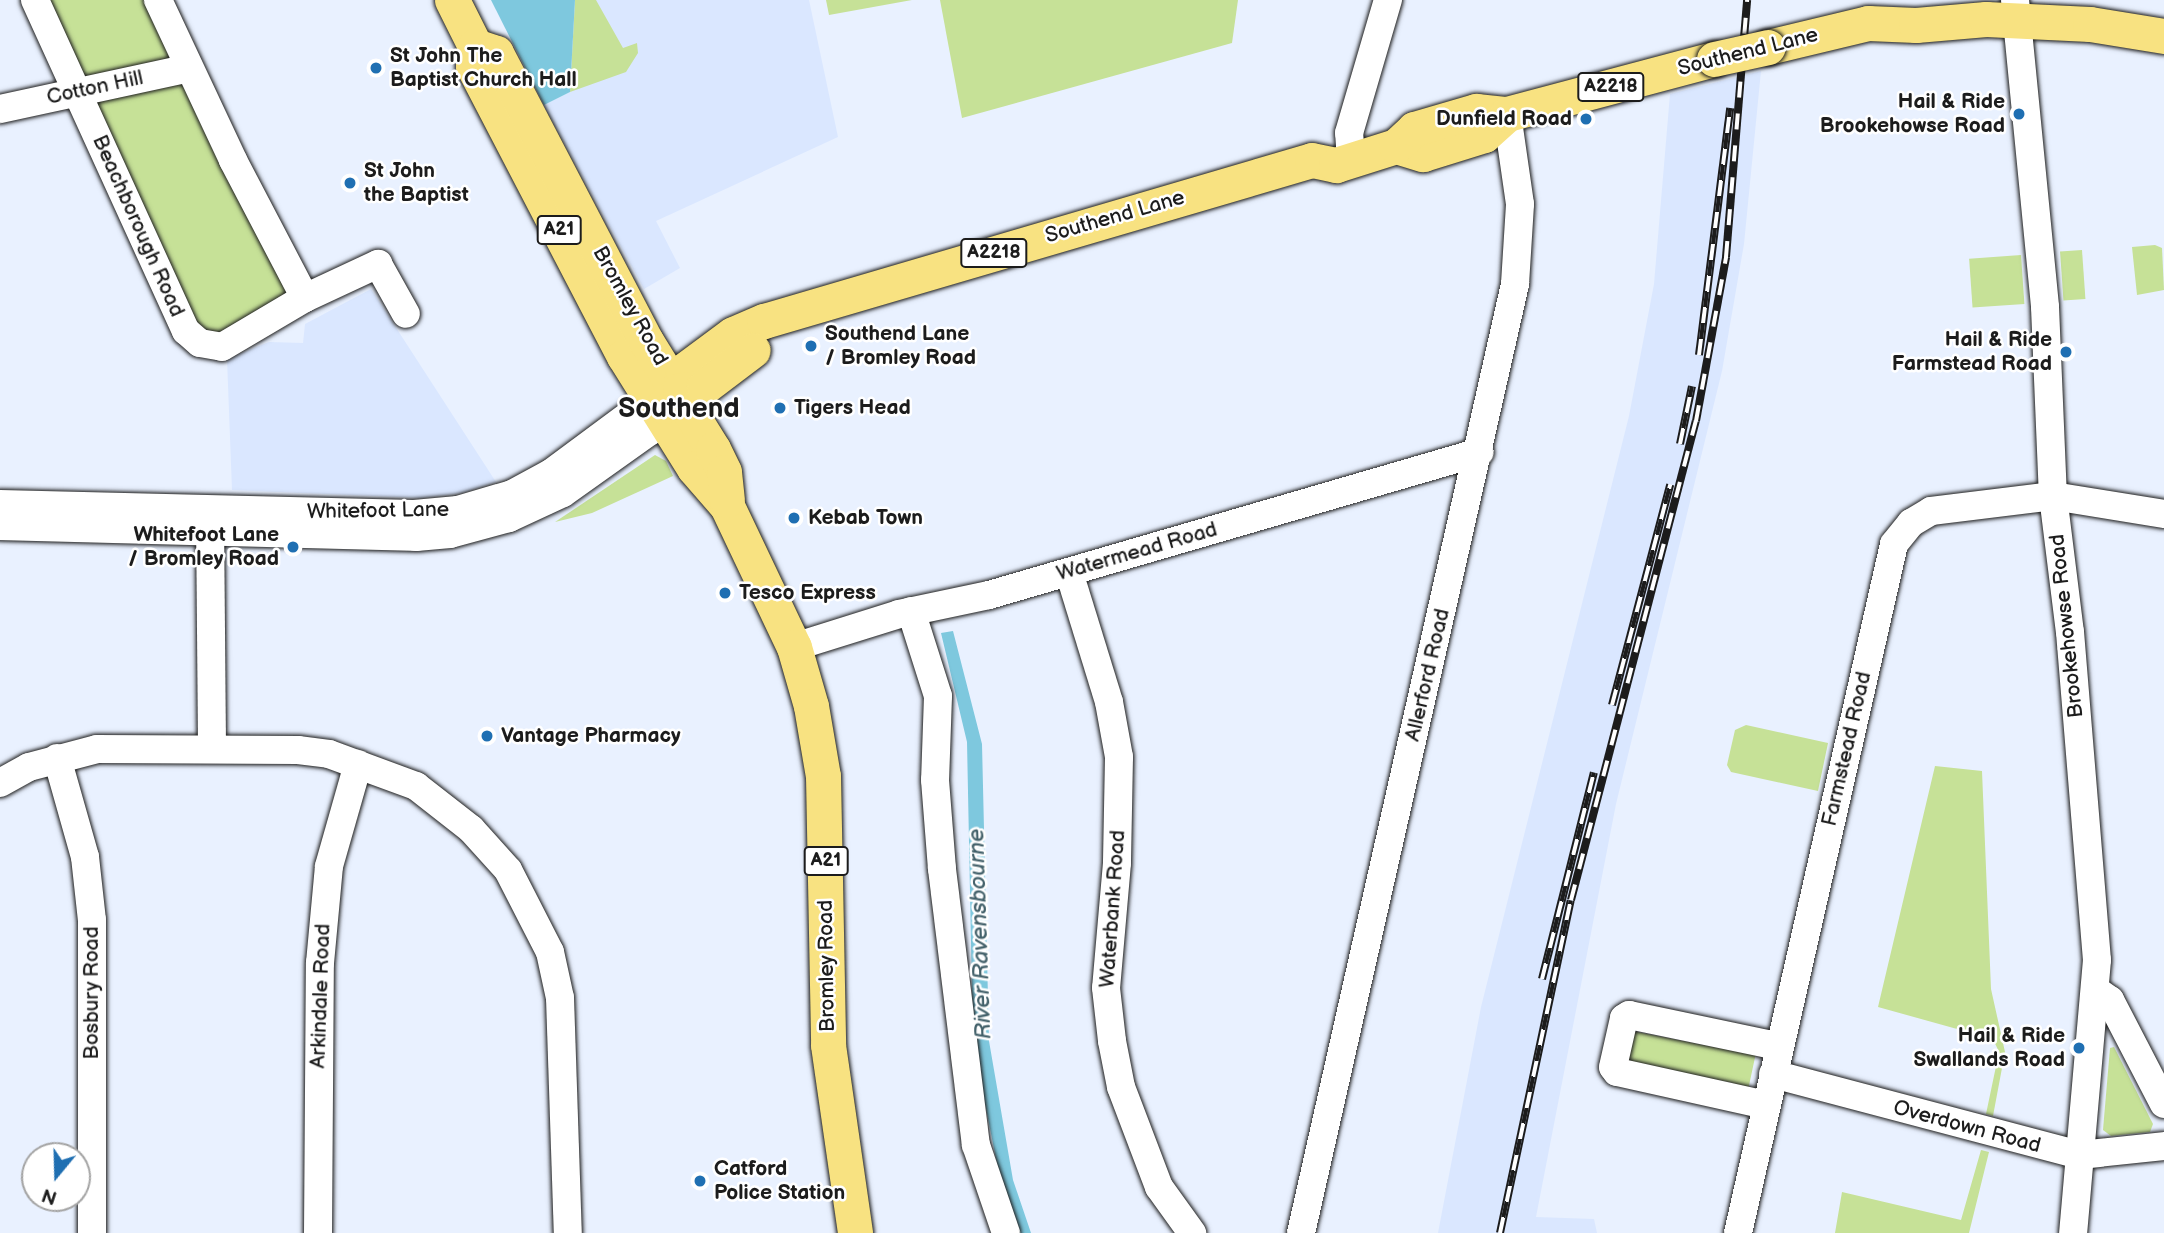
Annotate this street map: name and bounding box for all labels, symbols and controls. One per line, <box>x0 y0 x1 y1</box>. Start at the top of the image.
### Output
street label: Southend Lane <box>1675 22 1821 82</box>
place label: St John The Baptist Church Hall <box>390 43 577 93</box>
marker: St John The Baptist Church Hall <box>368 60 384 76</box>
street label: Cotton Hill <box>44 65 146 111</box>
road number: A2218 <box>1576 72 1646 102</box>
place label: Hail & Ride Brookehowse Road <box>1820 89 2005 139</box>
place label: Dunfield Road <box>1436 106 1572 132</box>
marker: Hail & Ride Brookehowse Road <box>2011 106 2027 122</box>
marker: Dunfield Road <box>1578 111 1594 127</box>
street label: Beachborough Road <box>87 131 189 321</box>
place label: St John the Baptist <box>364 158 469 208</box>
marker: St John the Baptist <box>342 175 358 191</box>
street label: Southend Lane <box>1042 185 1188 249</box>
road number: A21 <box>536 214 582 246</box>
road number: A2218 <box>959 238 1029 268</box>
street label: Bromley Road <box>587 241 673 371</box>
place label: Southend Lane / Bromley Road <box>825 321 977 371</box>
place label: Hail & Ride Farmstead Road <box>1892 327 2052 377</box>
marker: Southend Lane / Bromley Road <box>803 338 819 354</box>
marker: Hail & Ride Farmstead Road <box>2058 344 2074 360</box>
district label: Southend <box>618 392 740 426</box>
place label: Tigers Head <box>794 395 911 421</box>
marker: Tigers Head <box>772 400 788 416</box>
street label: Whitefoot Lane <box>307 497 449 525</box>
place label: Kebab Town <box>808 505 923 531</box>
marker: Kebab Town <box>786 510 802 526</box>
street label: Watermead Road <box>1054 517 1220 587</box>
place label: Whitefoot Lane / Bromley Road <box>127 522 279 572</box>
street label: Brookehowse Road <box>2045 533 2089 719</box>
marker: Whitefoot Lane / Bromley Road <box>285 539 301 555</box>
place label: Tesco Express <box>739 580 876 606</box>
marker: Tesco Express <box>717 585 733 601</box>
street label: Allerford Road <box>1400 606 1456 744</box>
street label: Farmstead Road <box>1817 669 1877 829</box>
place label: Vantage Pharmacy <box>501 723 681 749</box>
marker: Vantage Pharmacy <box>479 728 495 744</box>
water label: River Ravensbourne <box>963 828 997 1040</box>
street label: Waterbank Road <box>1095 829 1131 989</box>
road number: A21 <box>803 846 849 876</box>
street label: Bromley Road <box>813 899 841 1033</box>
street label: Arkindale Road <box>306 923 336 1069</box>
street label: Bosbury Road <box>79 926 105 1060</box>
place label: Hail & Ride Swallands Road <box>1913 1023 2065 1073</box>
marker: Hail & Ride Swallands Road <box>2071 1040 2087 1056</box>
street label: Overdown Road <box>1890 1095 2044 1159</box>
north arrow <box>21 1142 91 1212</box>
place label: Catford Police Station <box>714 1156 845 1206</box>
marker: Catford Police Station <box>692 1173 708 1189</box>
text: N <box>39 1182 60 1209</box>

